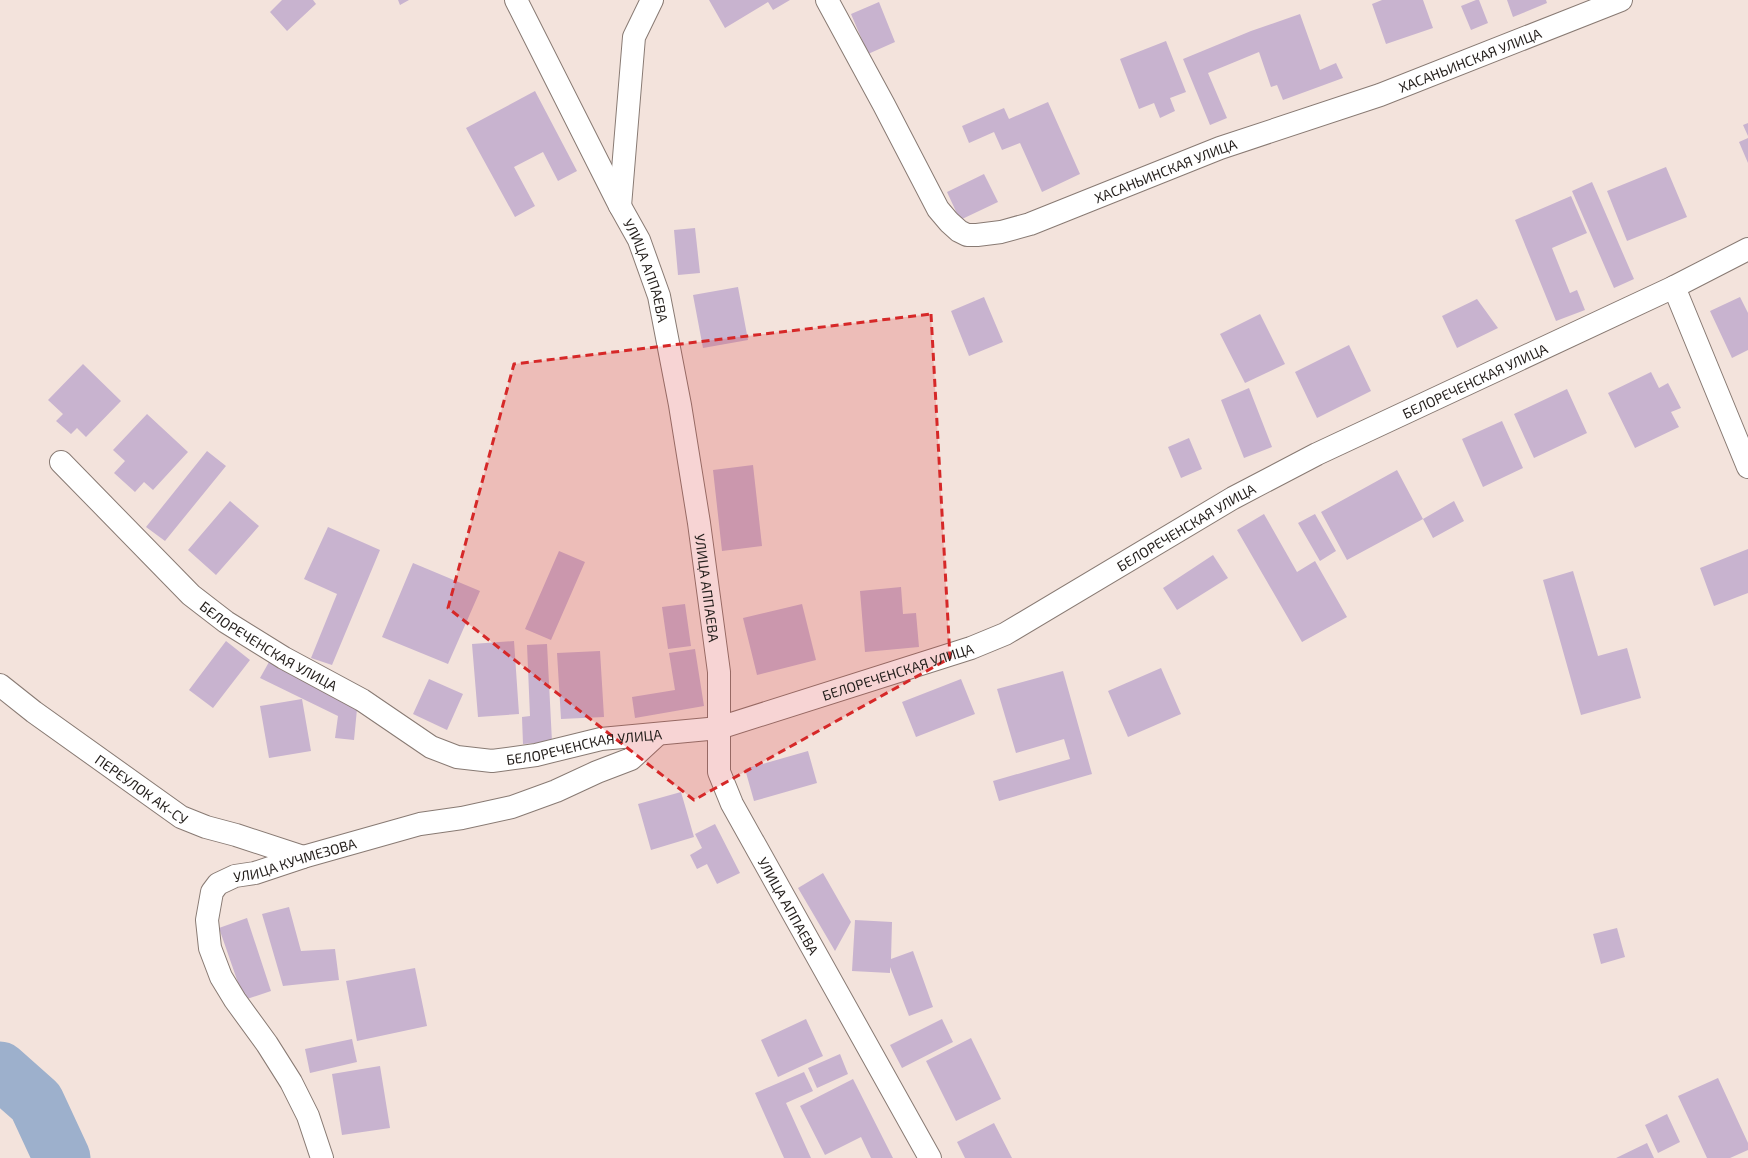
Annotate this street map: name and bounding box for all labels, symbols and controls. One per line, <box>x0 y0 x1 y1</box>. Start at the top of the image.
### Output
street label: ХАСАНЬИНСКАЯ УЛИЦА <box>1396 24 1544 95</box>
street label: ХАСАНЬИНСКАЯ УЛИЦА <box>1092 134 1239 206</box>
street label: УЛИЦА АППАЕВА <box>620 216 672 324</box>
street label: БЕЛОРЕЧЕНСКАЯ УЛИЦА <box>1399 339 1550 421</box>
street label: БЕЛОРЕЧЕНСКАЯ УЛИЦА <box>1113 479 1258 574</box>
street label: УЛИЦА АППАЕВА <box>692 533 723 643</box>
street label: БЕЛОРЕЧЕНСКАЯ УЛИЦА <box>197 597 341 694</box>
street label: БЕЛОРЕЧЕНСКАЯ УЛИЦА <box>820 639 976 703</box>
street label: БЕЛОРЕЧЕНСКАЯ УЛИЦА <box>505 725 663 767</box>
street label: ПЕРЕУЛОК АК-СУ <box>92 750 191 827</box>
street label: УЛИЦА КУЧМЕЗОВА <box>232 834 358 885</box>
street label: УЛИЦА АППАЕВА <box>755 854 823 958</box>

